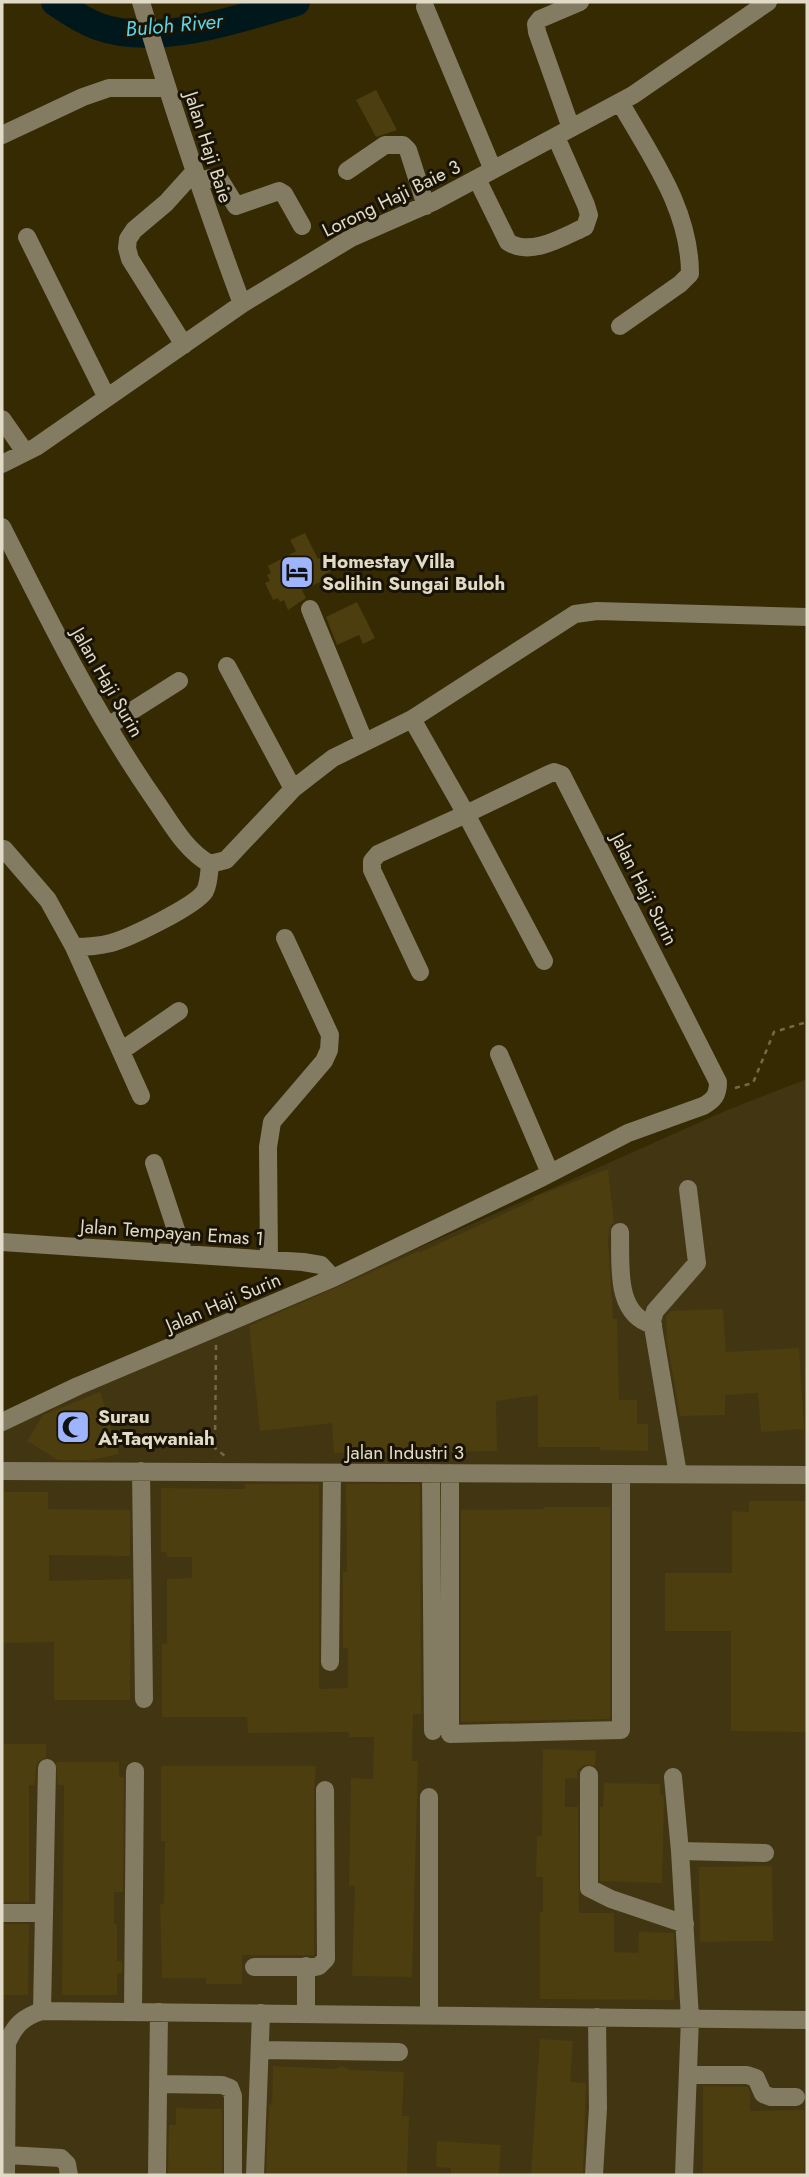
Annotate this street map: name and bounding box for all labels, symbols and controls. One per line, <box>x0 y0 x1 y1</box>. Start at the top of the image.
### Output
water label: Buloh River <box>124 6 225 44</box>
street label: Jalan Haji Baie <box>177 85 239 206</box>
street label: Lorong Haji Baie 3 <box>318 153 465 244</box>
place label: Homestay Villa Solihin Sungai Buloh <box>322 548 505 597</box>
hotel icon: Homestay Villa Solihin Sungai Buloh <box>278 553 316 591</box>
street label: Jalan Haji Surin <box>64 620 150 742</box>
street label: Jalan Haji Surin <box>603 826 684 950</box>
street label: Jalan Tempayan Emas 1 <box>76 1212 265 1252</box>
street label: Jalan Haji Surin <box>159 1266 285 1340</box>
place label: Surau At-Taqwaniah <box>97 1403 215 1452</box>
mosque icon: Surau At-Taqwaniah <box>54 1408 92 1446</box>
street label: Jalan Industri 3 <box>343 1439 464 1466</box>

